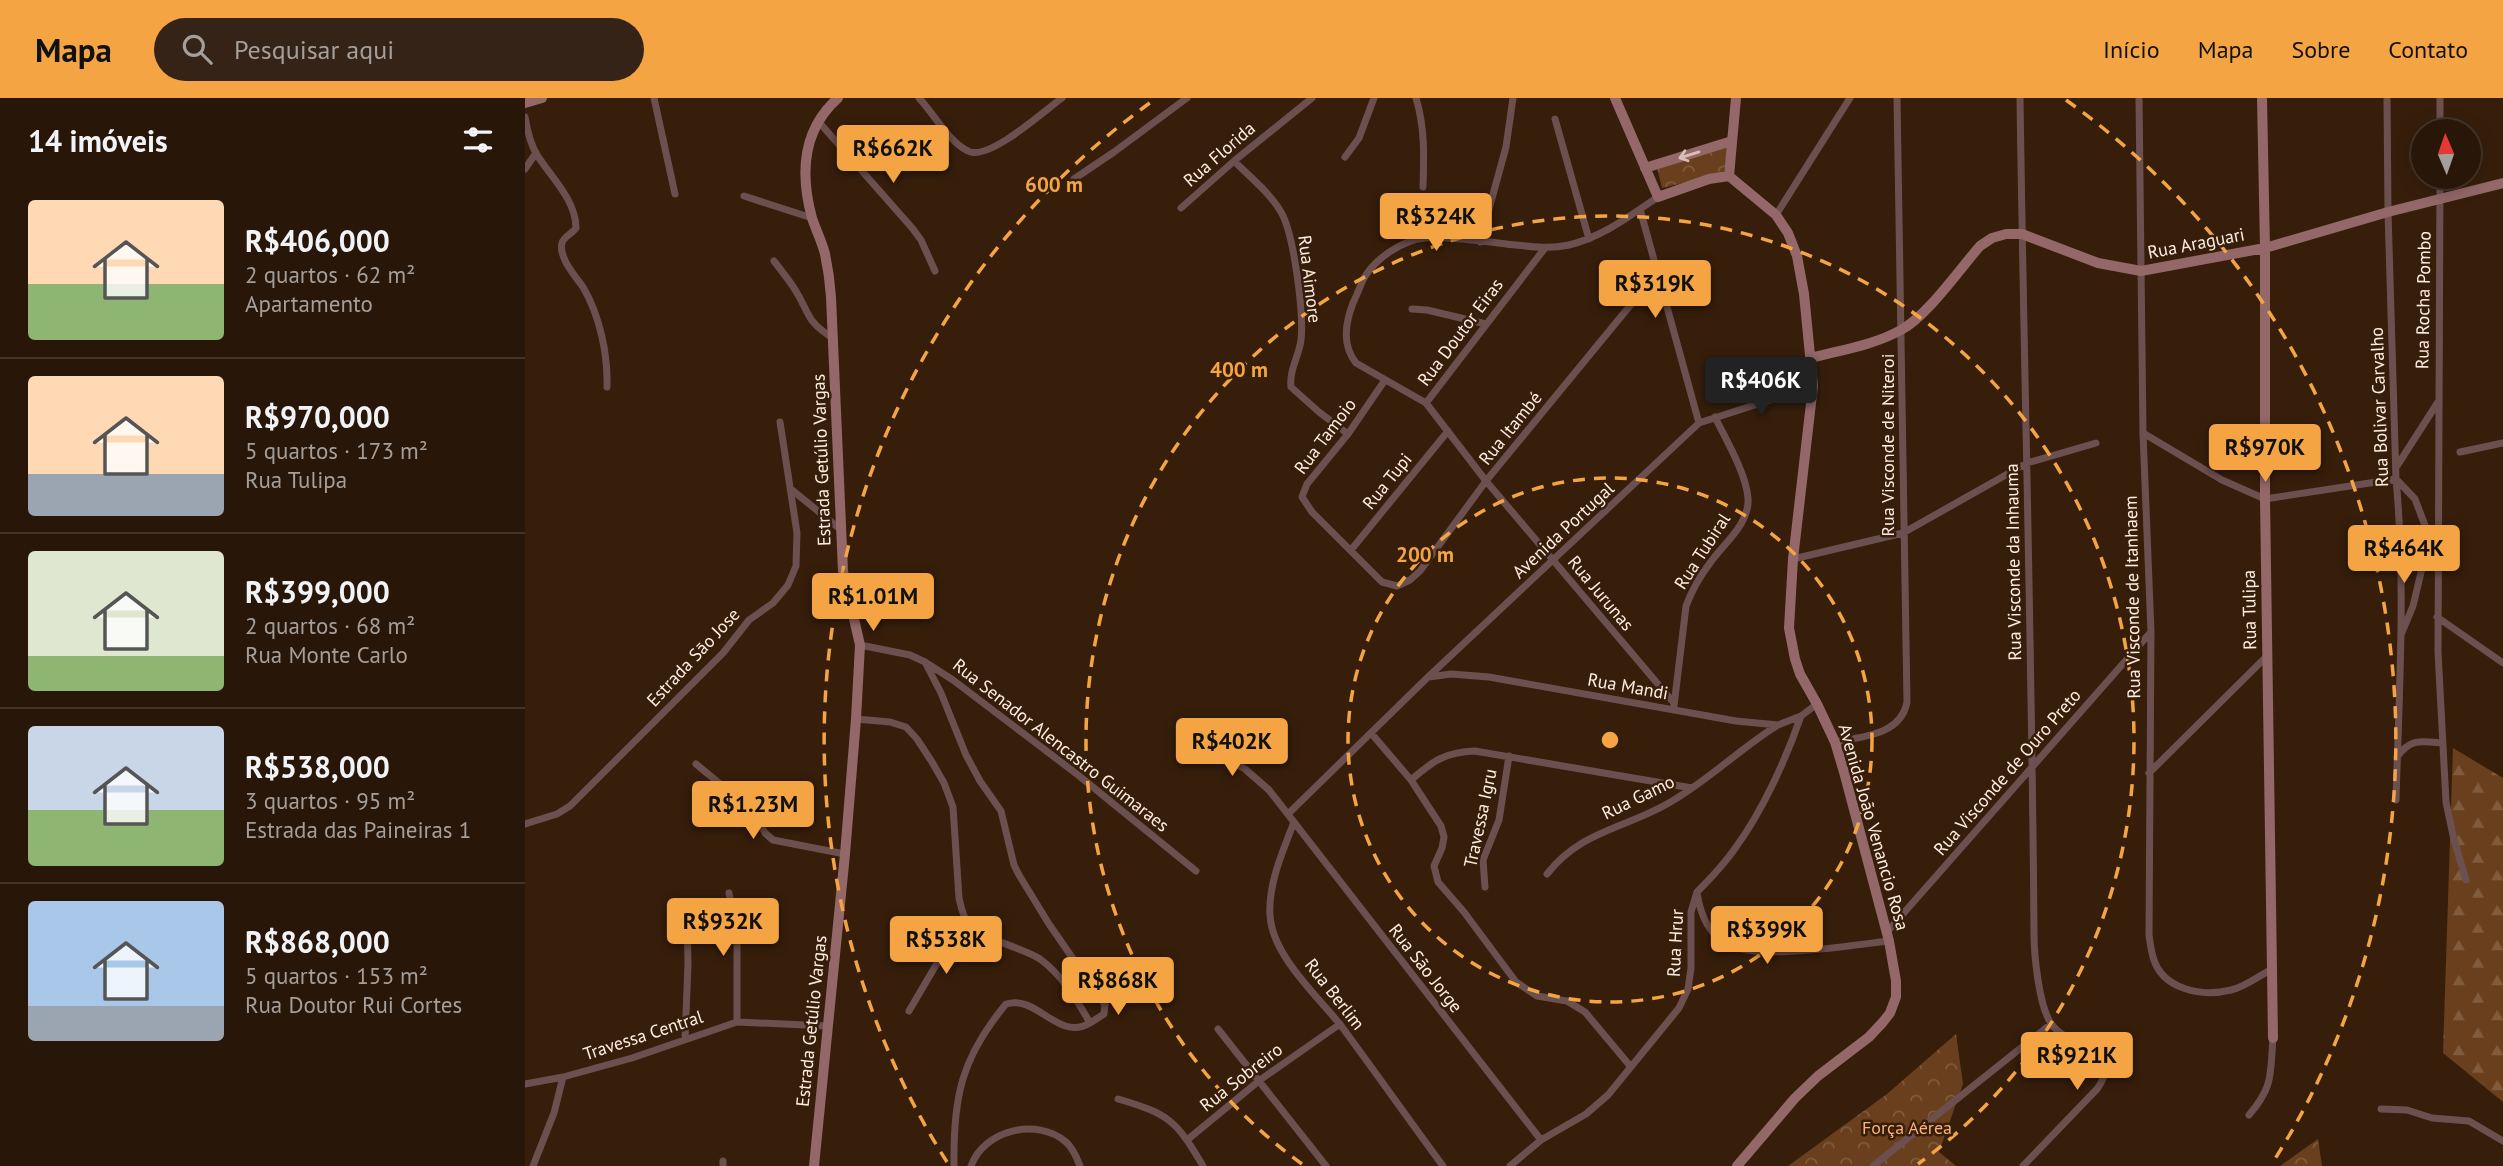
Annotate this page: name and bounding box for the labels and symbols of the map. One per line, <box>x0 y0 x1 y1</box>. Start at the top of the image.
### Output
street label: Rua Florida <box>1178 117 1260 191</box>
north arrow <box>2411 119 2481 189</box>
pin: R$662K <box>836 126 950 185</box>
one-way arrow <box>1678 149 1700 162</box>
text: 600 m <box>1025 171 1083 198</box>
pin: R$324K <box>1379 194 1493 253</box>
street label: Rua Araguari <box>2146 222 2246 264</box>
street label: Rua Rocha Pombo <box>2410 231 2436 369</box>
street label: Rua Aimore <box>1293 234 1327 324</box>
pin: R$319K <box>1598 260 1712 320</box>
street label: Rua Doutor Eiras <box>1412 274 1508 390</box>
street label: Rua Bolivar Carvalho <box>2365 327 2393 487</box>
street label: Rua Visconde de Niteroi <box>1876 353 1899 537</box>
text: 400 m <box>1210 356 1268 383</box>
pin: R$406K <box>1704 358 1818 417</box>
street label: Estrada Getúlio Vargas <box>807 374 835 546</box>
street label: Rua Itambé <box>1473 387 1547 469</box>
street label: Rua Tamoio <box>1289 393 1361 479</box>
pin: R$970K <box>2208 424 2322 484</box>
street label: Rua Tupi <box>1357 448 1417 514</box>
street label: Rua Visconde da Inhauma <box>2000 463 2026 661</box>
street label: Avenida Portugal <box>1507 476 1619 583</box>
street label: Rua Visconde de Itanhaem <box>2119 495 2145 699</box>
street label: Rua Tubiral <box>1669 508 1735 593</box>
pin: R$464K <box>2347 526 2461 585</box>
text: 200 m <box>1396 541 1454 568</box>
street label: Rua Jurunas <box>1563 551 1639 635</box>
street label: Rua Tulipa <box>2237 570 2261 650</box>
pin: R$1.01M <box>808 574 938 633</box>
street label: Estrada Sāo Jose <box>642 603 744 711</box>
street label: Rua Senador Alencastro Guimaraes <box>948 653 1174 837</box>
street label: Rua Mandi <box>1586 668 1670 704</box>
street label: Rua Visconde de Ouro Preto <box>1928 684 2086 860</box>
pin: R$402K <box>1175 718 1289 778</box>
street label: Avenida João Venancio Rosa <box>1833 721 1915 933</box>
centre of rings <box>1598 728 1622 752</box>
street label: Travessa Igru <box>1458 767 1502 869</box>
street label: Rua Gamo <box>1598 770 1678 824</box>
pin: R$1.23M <box>688 782 818 841</box>
pin: R$932K <box>666 898 780 958</box>
pin: R$399K <box>1710 906 1824 966</box>
street label: Rua Hrur <box>1662 908 1688 978</box>
pin: R$538K <box>889 916 1003 976</box>
street label: Rua São Jorge <box>1384 919 1468 1017</box>
street label: Estrada Getúlio Vargas <box>791 934 831 1108</box>
street label: Rua Berlim <box>1300 954 1370 1034</box>
pin: R$868K <box>1061 958 1175 1017</box>
street label: Travessa Central <box>580 1005 707 1065</box>
pin: R$921K <box>2020 1032 2134 1092</box>
street label: Rua Sobreiro <box>1195 1038 1287 1116</box>
park label: Força Aérea <box>1862 1116 1952 1139</box>

